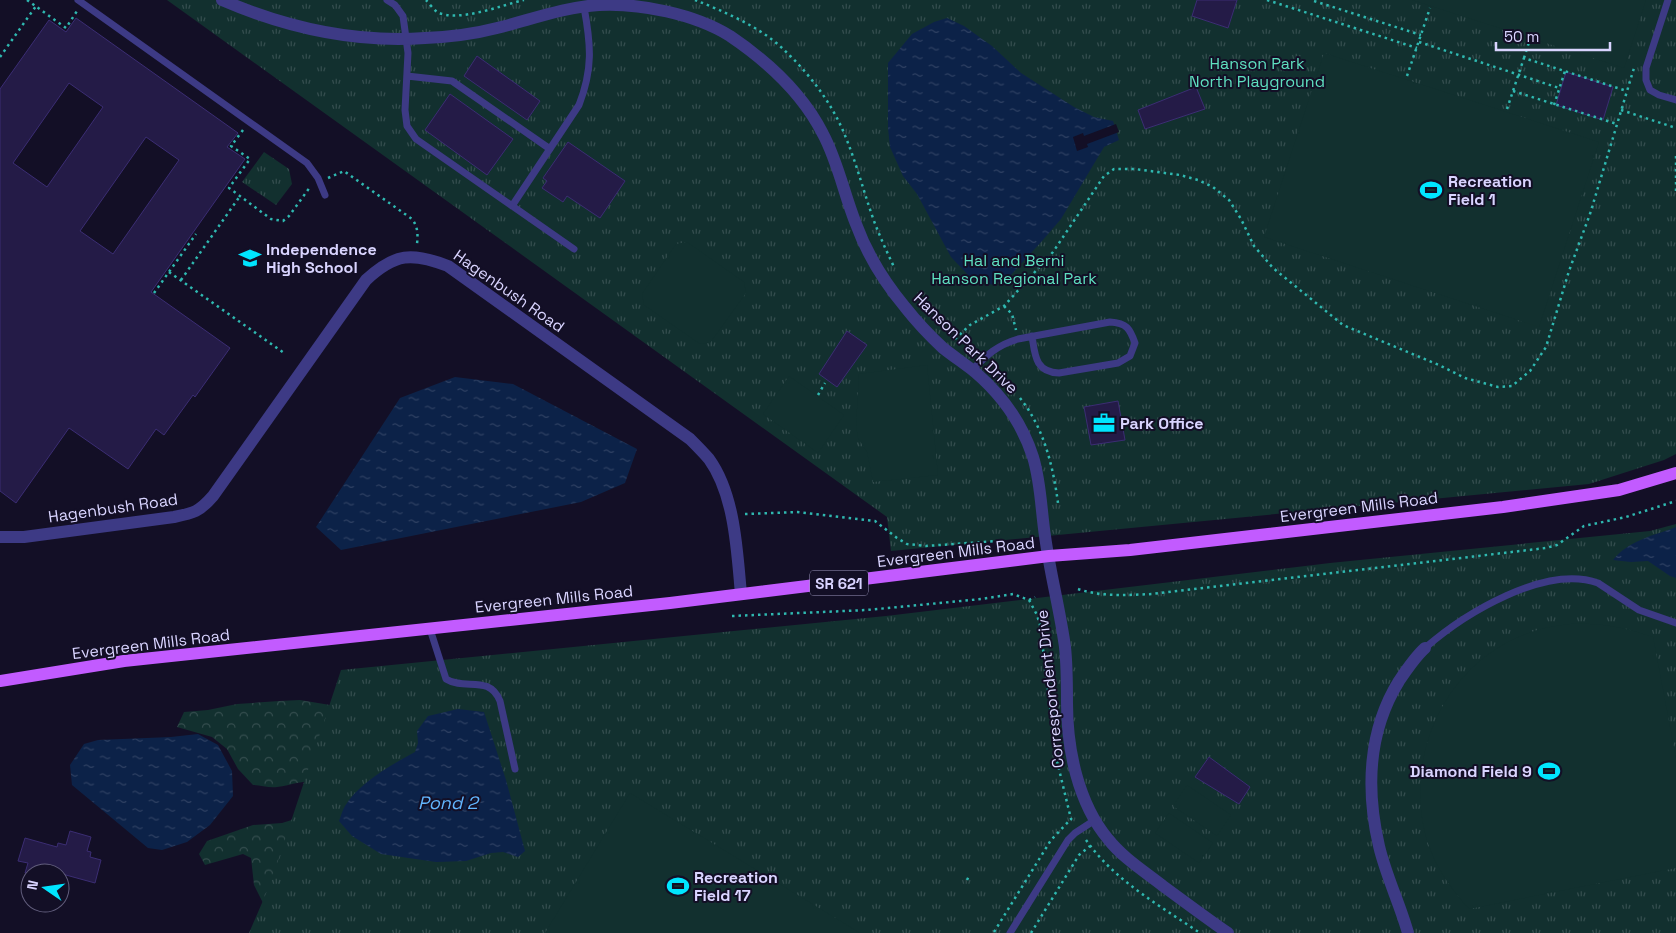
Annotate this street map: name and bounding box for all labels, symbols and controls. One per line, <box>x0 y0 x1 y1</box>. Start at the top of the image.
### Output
scale bar <box>1496 20 1610 52</box>
text: 50 m <box>1504 27 1539 46</box>
park label: Hanson Park North Playground <box>1189 53 1325 92</box>
place label: Recreation Field 1 <box>1448 171 1532 210</box>
sports icon: Recreation Field 1 <box>1418 177 1444 203</box>
place label: Independence High School <box>266 239 377 278</box>
school or university icon: Independence High School <box>237 245 263 271</box>
street label: Hagenbush Road <box>449 245 569 337</box>
park label: Hal and Berni Hanson Regional Park <box>931 250 1097 289</box>
street label: Hanson Park Drive <box>909 288 1023 398</box>
office icon: Park Office <box>1091 410 1117 436</box>
place label: Park Office <box>1120 413 1204 434</box>
street label: Evergreen Mills Road <box>1279 487 1439 527</box>
street label: Hagenbush Road <box>47 489 179 527</box>
street label: Evergreen Mills Road <box>876 532 1036 572</box>
road number: SR 621 <box>810 570 868 596</box>
street label: Evergreen Mills Road <box>474 580 634 618</box>
street label: Correspondent Drive <box>1031 609 1069 769</box>
street label: Evergreen Mills Road <box>71 624 231 664</box>
sports icon: Diamond Field 9 <box>1536 758 1562 784</box>
place label: Diamond Field 9 <box>1410 761 1532 782</box>
water label: Pond 2 <box>418 791 480 814</box>
north arrow <box>20 863 70 913</box>
place label: Recreation Field 17 <box>694 867 778 906</box>
sports icon: Recreation Field 17 <box>665 873 691 899</box>
text: N <box>23 878 42 892</box>

